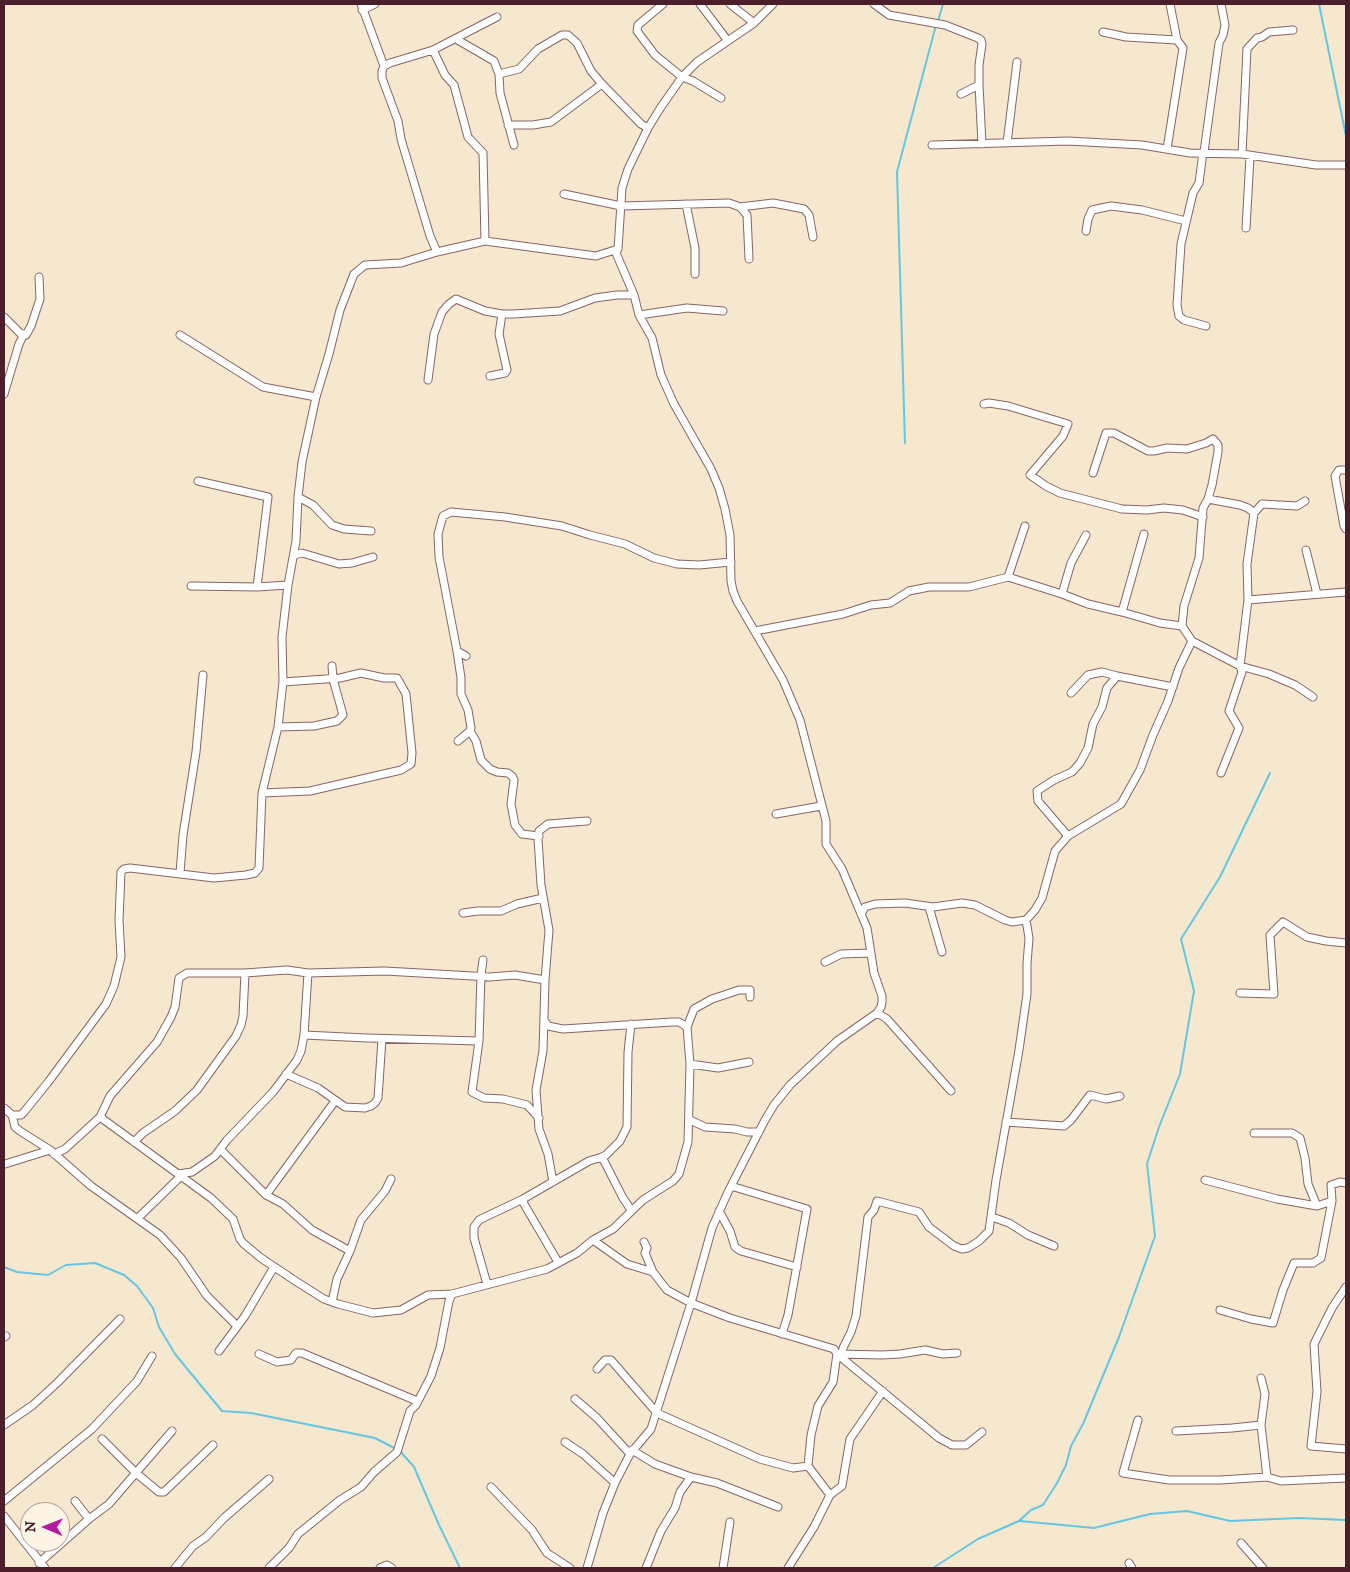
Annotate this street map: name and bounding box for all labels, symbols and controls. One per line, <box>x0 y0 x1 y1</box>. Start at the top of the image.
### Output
north arrow <box>20 1502 70 1552</box>
text: N <box>22 1521 40 1533</box>

